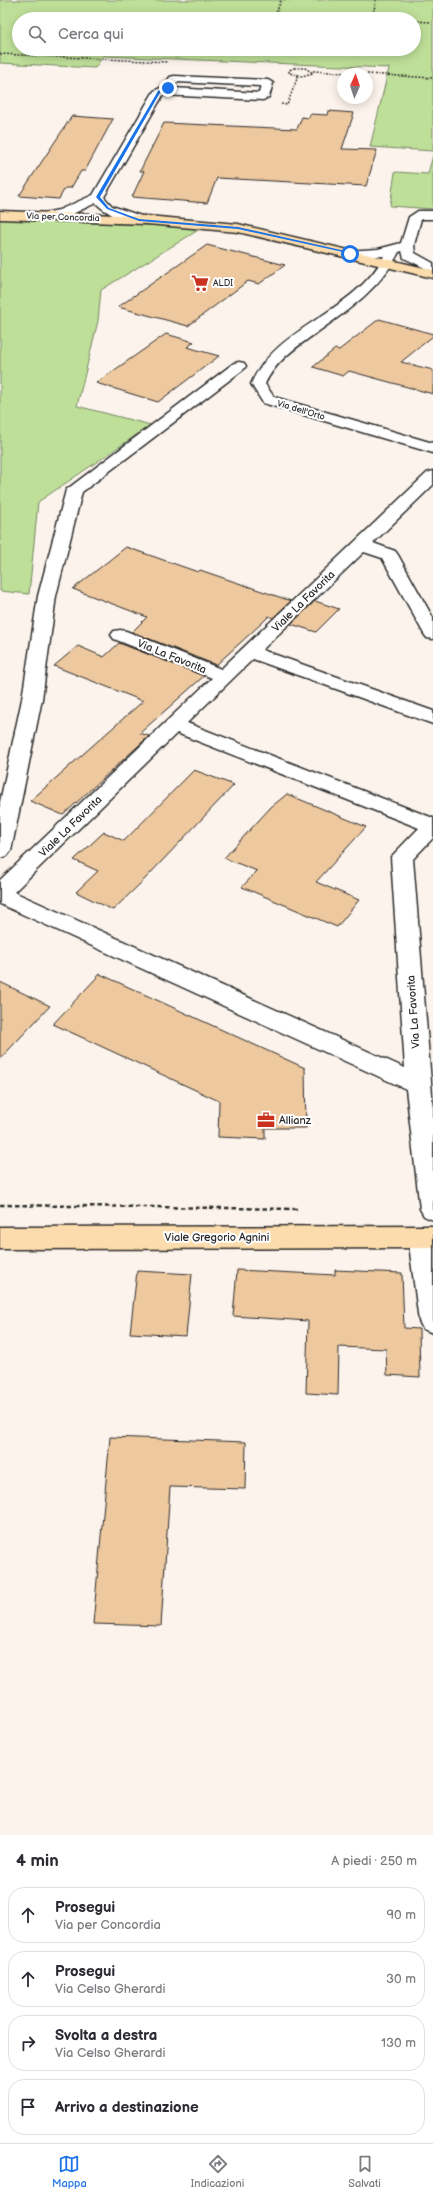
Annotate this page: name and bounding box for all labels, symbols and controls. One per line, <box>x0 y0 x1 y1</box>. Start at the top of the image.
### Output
search box <box>12 12 421 56</box>
icon: search <box>26 23 48 45</box>
text: Cerca qui <box>58 25 124 44</box>
north arrow <box>337 68 373 104</box>
route end <box>159 79 177 97</box>
street label: Via per Concordia <box>26 211 100 224</box>
route start <box>341 245 359 263</box>
supermarket icon: ALDI <box>190 273 210 293</box>
place label: ALDI <box>213 278 233 289</box>
street label: Via dell'Orto <box>276 398 326 423</box>
street label: Viale La Favorita <box>269 568 337 635</box>
street label: Via La Favorita <box>135 637 208 676</box>
street label: Viale La Favorita <box>36 793 104 860</box>
street label: Via La Favorita <box>404 975 423 1049</box>
office icon: Allianz <box>256 1110 276 1130</box>
place label: Allianz <box>279 1114 312 1127</box>
street label: Viale Gregorio Agnini <box>165 1231 269 1244</box>
text: 4 min <box>16 1851 59 1871</box>
text: A piedi · 250 m <box>331 1853 417 1869</box>
text: Prosegui <box>55 1898 115 1917</box>
icon: ahead <box>17 1904 39 1926</box>
text: 90 m <box>387 1907 416 1923</box>
text: Via per Concordia <box>55 1917 161 1933</box>
text: Prosegui <box>55 1962 115 1981</box>
icon: ahead <box>17 1968 39 1990</box>
text: 30 m <box>386 1971 416 1987</box>
text: Via Celso Gherardi <box>55 1981 166 1997</box>
text: Svolta a destra <box>55 2026 157 2045</box>
icon: right <box>17 2032 39 2054</box>
text: 130 m <box>381 2035 416 2051</box>
text: Via Celso Gherardi <box>55 2045 166 2061</box>
icon: arrive <box>17 2096 39 2118</box>
text: Arrivo a destinazione <box>55 2098 199 2117</box>
tab: Mappa <box>52 2153 87 2190</box>
tab: Indicazioni <box>191 2153 244 2190</box>
tab: Salvati <box>348 2153 381 2190</box>

